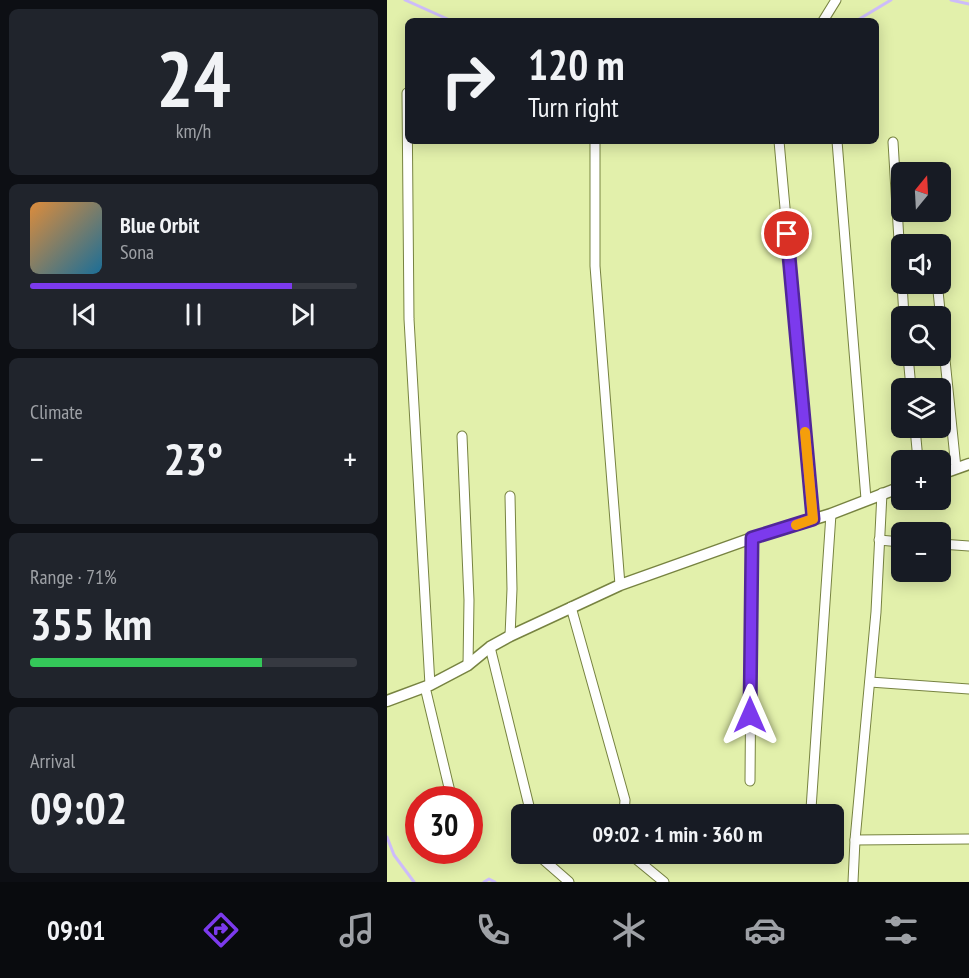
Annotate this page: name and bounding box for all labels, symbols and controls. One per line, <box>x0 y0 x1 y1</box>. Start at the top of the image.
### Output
text: 24 <box>156 28 231 129</box>
text: 120 m <box>528 37 625 92</box>
icon: right <box>429 42 507 120</box>
text: Turn right <box>528 90 619 124</box>
text: km/h <box>176 118 211 144</box>
north arrow <box>891 162 951 222</box>
map controls <box>891 162 951 582</box>
pin <box>761 208 812 259</box>
text: Blue Orbit <box>120 211 199 239</box>
icon: arrive <box>770 217 803 250</box>
button: sound <box>891 234 951 294</box>
text: Sona <box>120 239 154 265</box>
icon: previous <box>68 298 101 331</box>
icon: pause <box>177 298 210 331</box>
icon: next <box>286 298 319 331</box>
button: search <box>891 306 951 366</box>
button: layers <box>891 378 951 438</box>
text: Climate <box>30 399 83 425</box>
text: 23° <box>164 429 223 487</box>
text: − <box>30 437 44 480</box>
text: + <box>343 437 357 480</box>
button: + <box>891 450 951 510</box>
button: − <box>891 522 951 582</box>
text: Range · 71% <box>30 564 117 590</box>
text: 355 km <box>30 594 152 652</box>
position arrow <box>718 683 782 747</box>
text: Arrival <box>30 748 75 774</box>
text: 09:02 <box>30 778 127 836</box>
speed limit sign: 30 <box>405 786 483 864</box>
text: 09:02 · 1 min · 360 m <box>592 820 763 848</box>
icon: directions <box>200 909 242 951</box>
icon: music <box>336 909 378 951</box>
icon: phone <box>472 909 514 951</box>
icon: climate <box>608 909 650 951</box>
icon: car <box>744 909 786 951</box>
icon: filters <box>880 909 922 951</box>
text: 09:01 <box>47 913 105 947</box>

